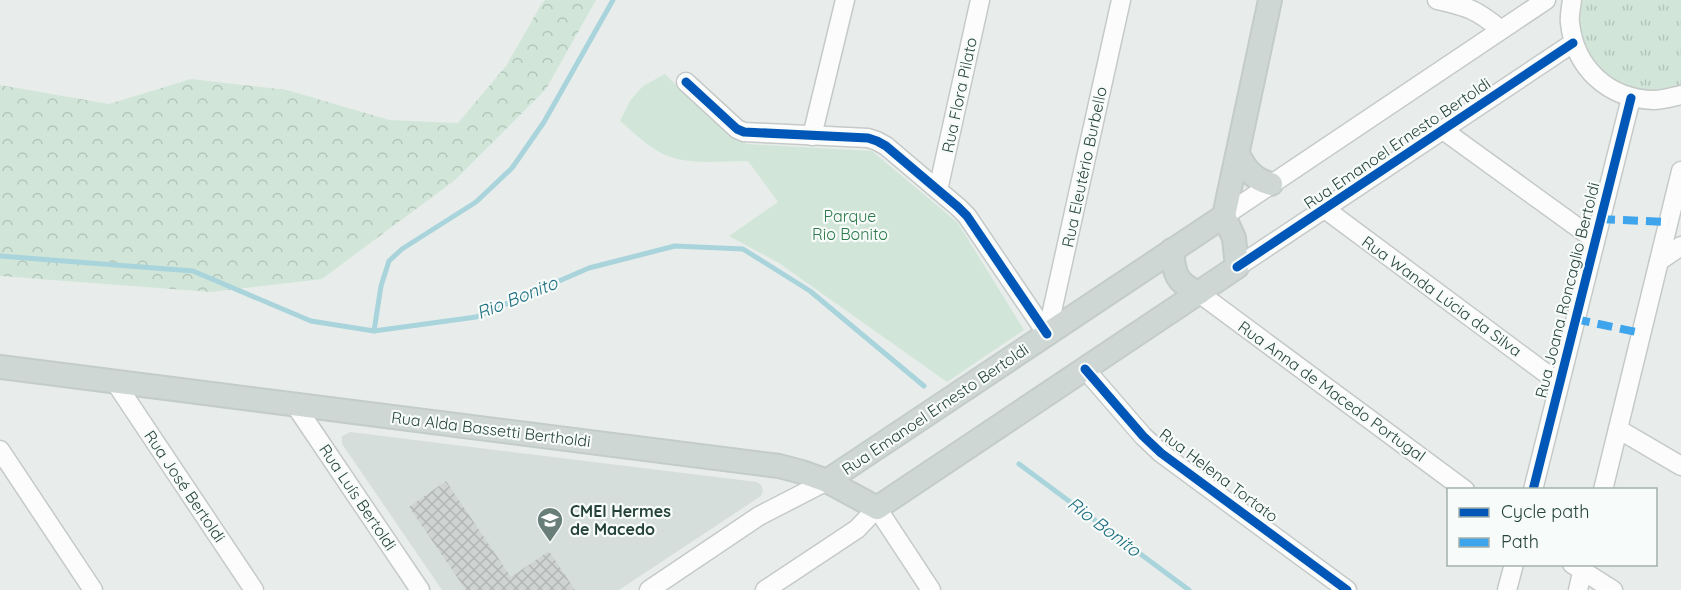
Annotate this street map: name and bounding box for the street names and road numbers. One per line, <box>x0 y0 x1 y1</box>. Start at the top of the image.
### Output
street label: Rua Flora Pilato <box>937 36 981 154</box>
street label: Rua Emanoel Ernesto Bertoldi <box>1300 73 1494 213</box>
street label: Rua Eleutério Burbello <box>1057 85 1111 249</box>
street label: Rua Joana Roncaglio Bertoldi <box>1531 180 1603 400</box>
street label: Rua Wanda Lúcia da Silva <box>1358 231 1526 361</box>
street label: Rua Anna de Macedo Portugal <box>1234 316 1430 466</box>
street label: Rua Emanoel Ernesto Bertoldi <box>838 339 1032 479</box>
street label: Rua Alda Bassetti Bertholdi <box>390 407 592 451</box>
street label: Rua Helena Tortato <box>1156 424 1282 526</box>
street label: Rua José Bertoldi <box>140 426 230 546</box>
street label: Rua Luís Bertoldi <box>315 440 401 554</box>

